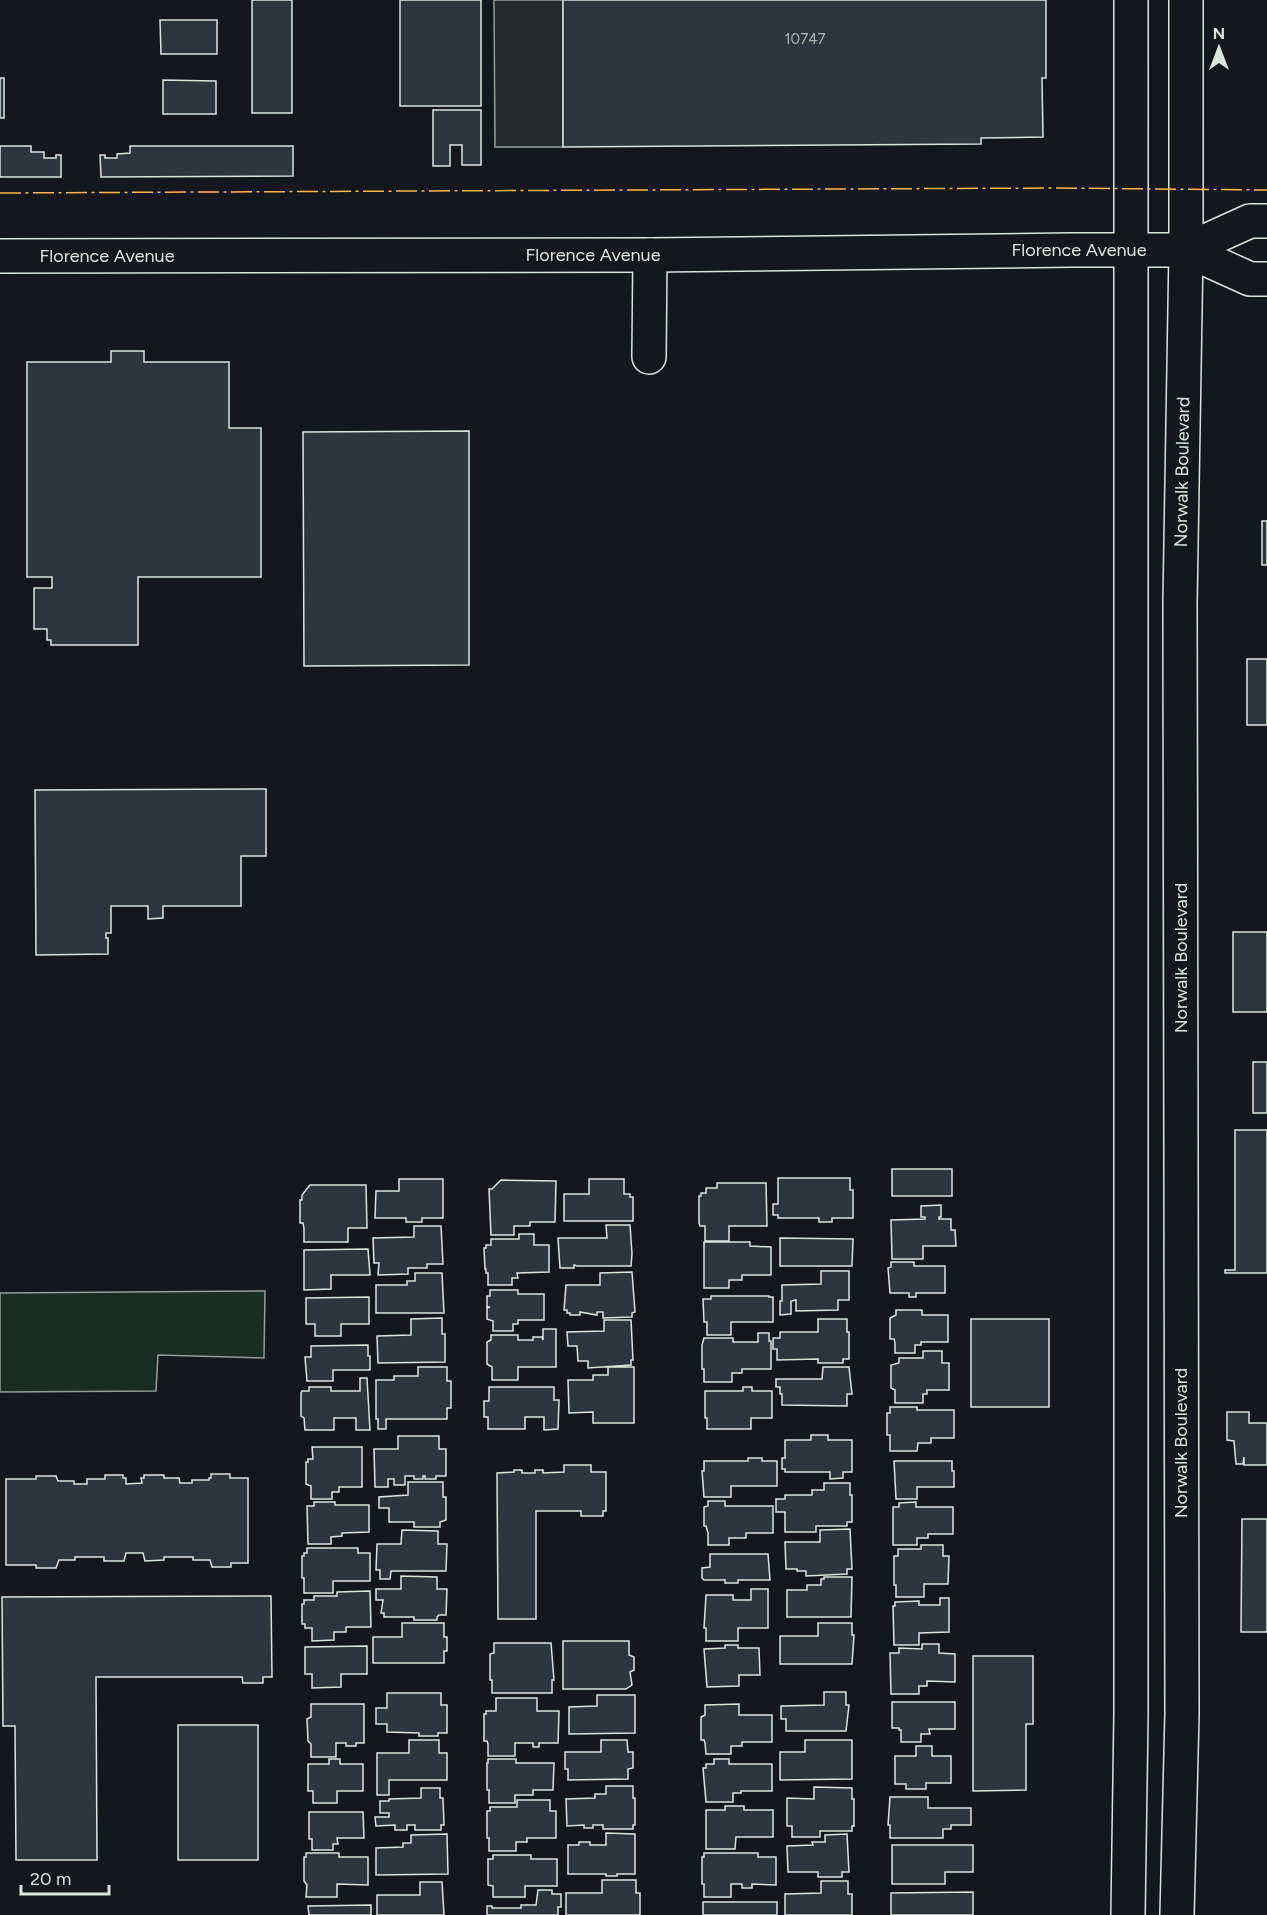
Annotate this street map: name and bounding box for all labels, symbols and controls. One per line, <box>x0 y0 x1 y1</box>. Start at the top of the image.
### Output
north arrow <box>1189 18 1249 78</box>
text: N <box>1213 24 1225 43</box>
house number: 10747 <box>784 30 826 48</box>
street label: Florence Avenue <box>1011 239 1147 261</box>
street label: Florence Avenue <box>525 244 661 266</box>
street label: Florence Avenue <box>39 245 175 267</box>
street label: Norwalk Boulevard <box>1170 396 1194 548</box>
street label: Norwalk Boulevard <box>1170 883 1192 1033</box>
street label: Norwalk Boulevard <box>1170 1368 1192 1518</box>
scale bar <box>21 1858 110 1896</box>
text: 20 m <box>30 1868 71 1890</box>

